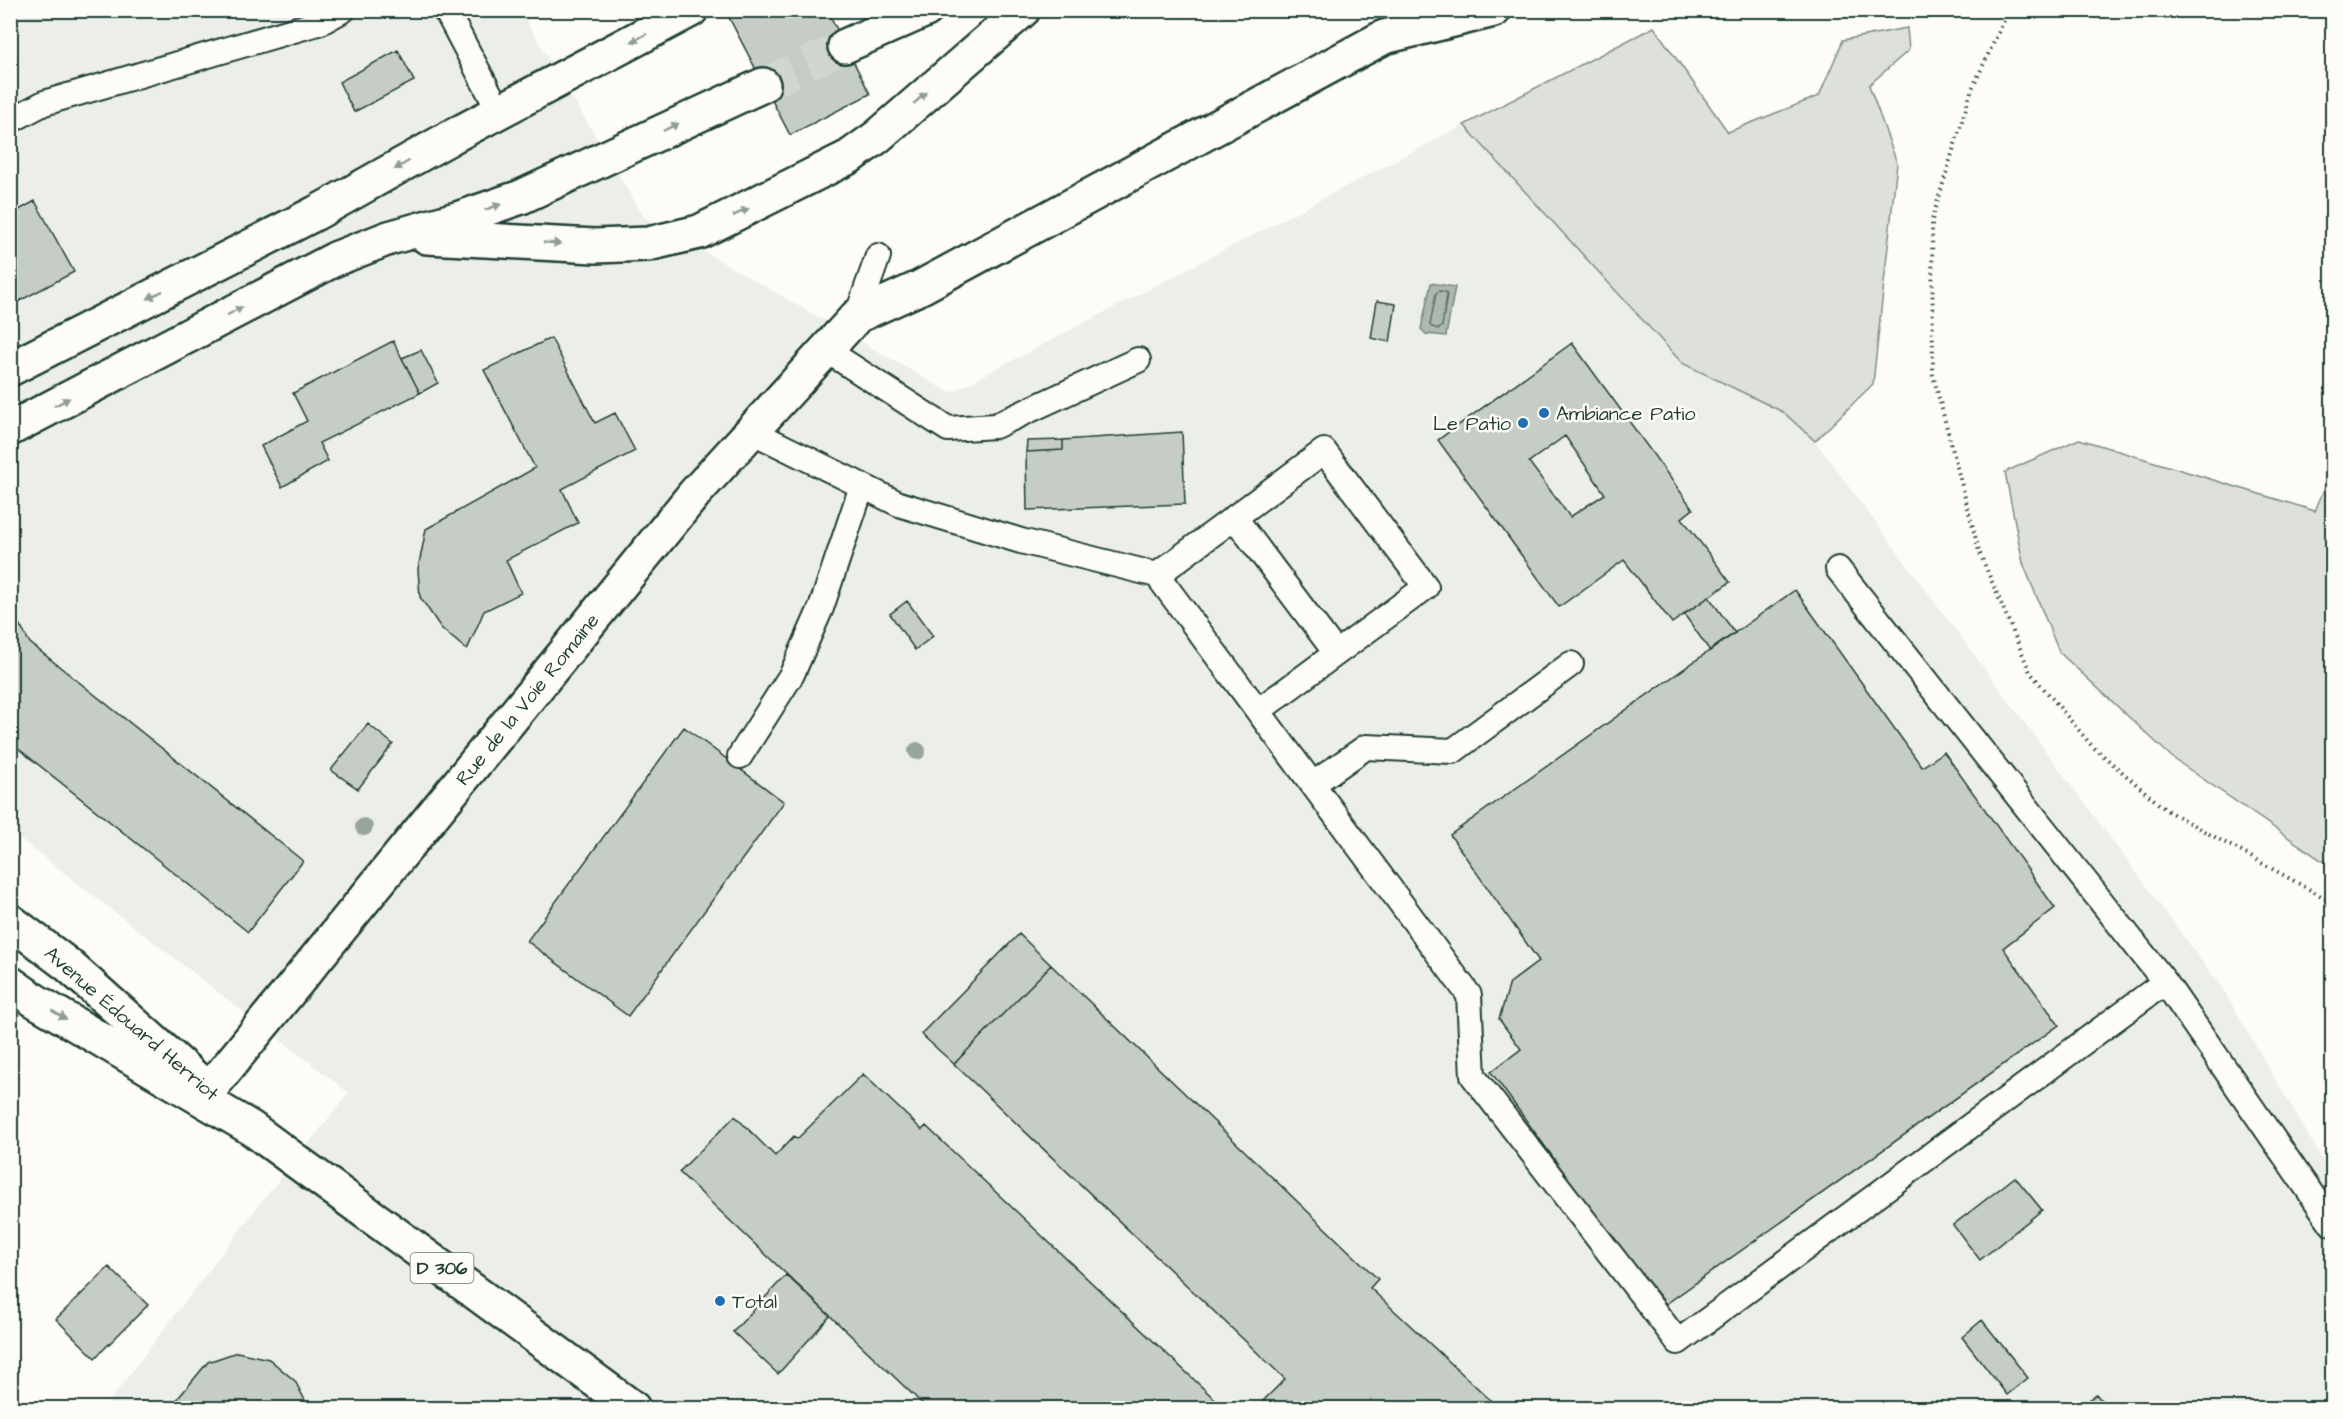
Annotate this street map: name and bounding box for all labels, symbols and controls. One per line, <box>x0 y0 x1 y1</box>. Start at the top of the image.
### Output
one-way arrow <box>630 33 647 43</box>
one-way arrow <box>913 91 928 105</box>
one-way arrow <box>662 123 679 132</box>
one-way arrow <box>393 160 410 170</box>
one-way arrow <box>484 201 502 211</box>
one-way arrow <box>733 207 750 216</box>
one-way arrow <box>543 239 562 248</box>
one-way arrow <box>146 290 163 299</box>
one-way arrow <box>227 307 244 316</box>
one-way arrow <box>54 397 71 407</box>
place label: Ambiance Patio <box>1556 400 1696 428</box>
marker: Ambiance Patio <box>1537 406 1551 420</box>
place label: Le Patio <box>1433 410 1511 438</box>
marker: Le Patio <box>1516 416 1530 430</box>
street label: Rue de la Voie Romaine <box>449 607 606 792</box>
street label: Avenue Édouard Herriot <box>38 940 225 1108</box>
one-way arrow <box>51 1009 67 1020</box>
road number: D 306 <box>410 1253 474 1283</box>
place label: Total <box>732 1288 777 1316</box>
marker: Total <box>713 1294 727 1308</box>

